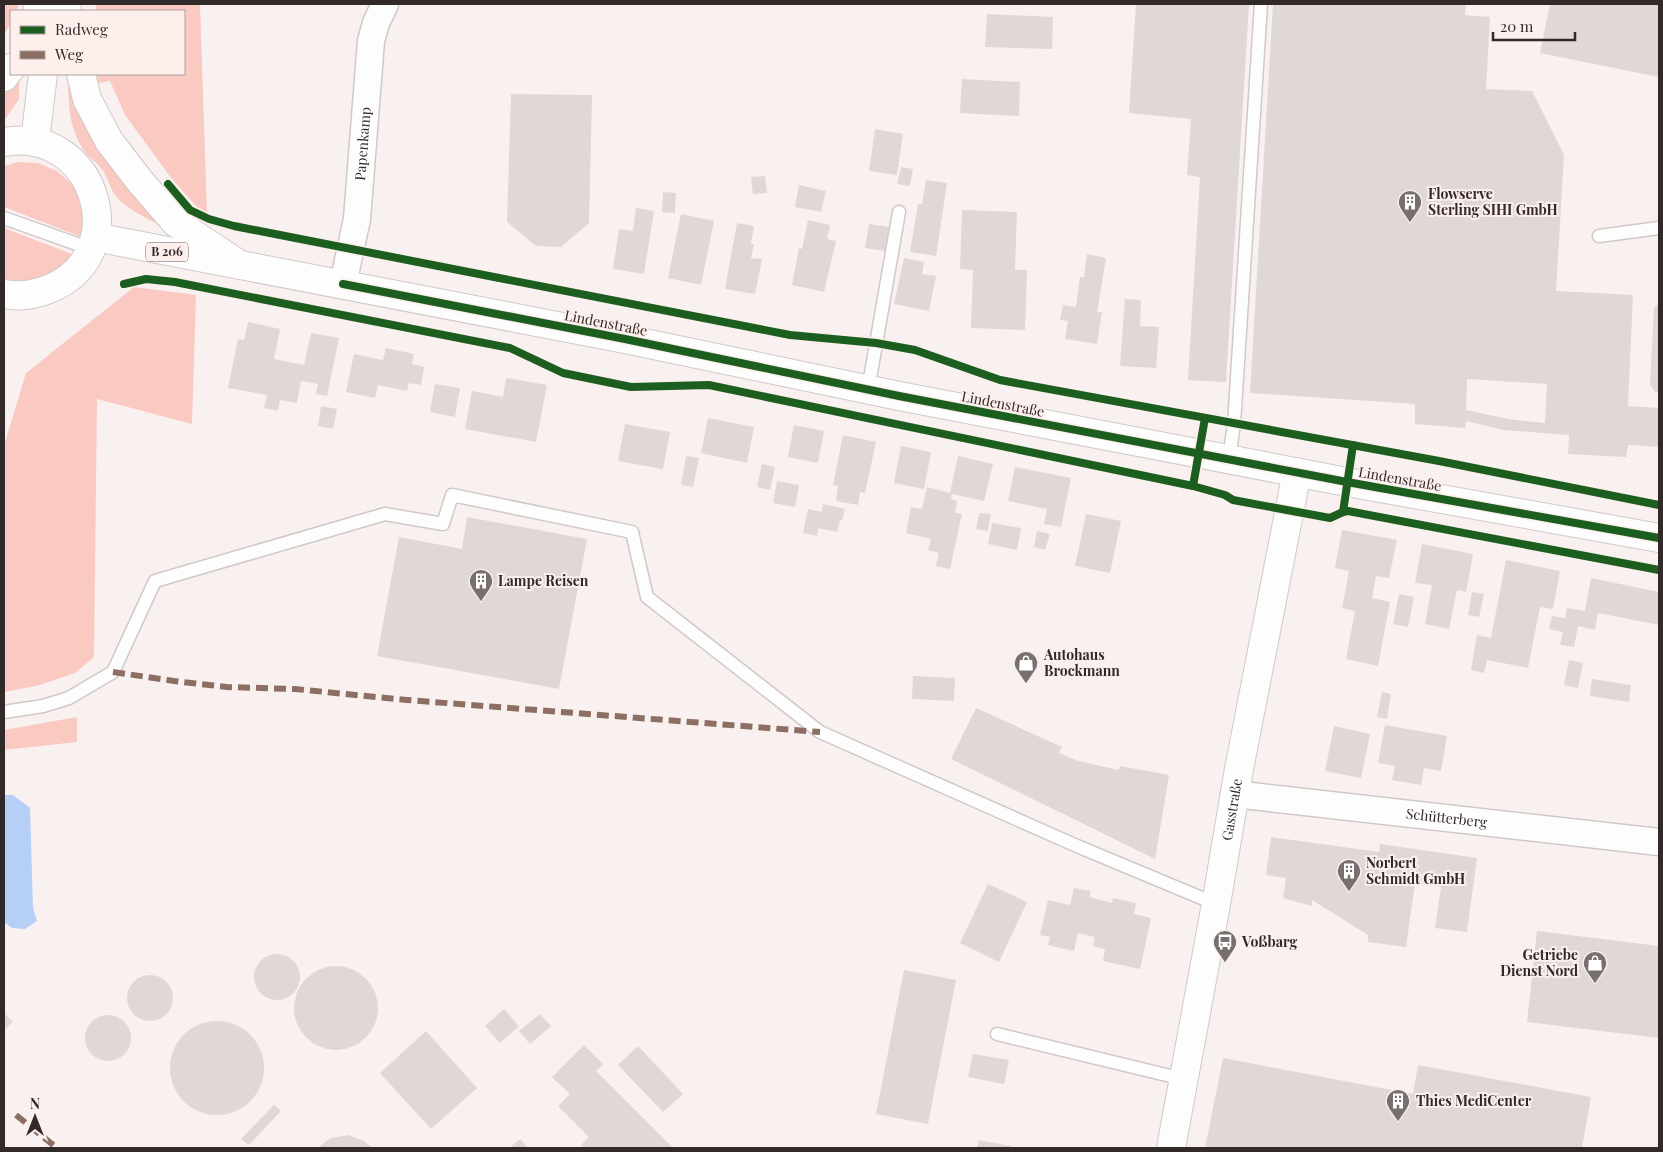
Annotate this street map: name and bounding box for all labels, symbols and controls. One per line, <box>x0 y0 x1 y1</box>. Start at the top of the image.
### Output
legend <box>10 10 185 75</box>
scale bar <box>1493 10 1576 42</box>
text: 20 m <box>1500 16 1534 36</box>
text: Radweg <box>55 19 108 39</box>
text: Weg <box>54 44 83 64</box>
street label: Papenkamp <box>350 106 375 181</box>
place label: Flowserve Sterling SIHI GmbH <box>1428 184 1558 219</box>
building icon: Flowserve Sterling SIHI GmbH <box>1397 189 1423 223</box>
road number: B 206 <box>146 242 188 262</box>
street label: Lindenstraße <box>563 305 649 340</box>
street label: Lindenstraße <box>960 386 1046 421</box>
street label: Lindenstraße <box>1357 462 1443 495</box>
building icon: Lampe Reisen <box>468 568 494 602</box>
place label: Lampe Reisen <box>498 571 589 590</box>
place label: Autohaus Brockmann <box>1043 645 1120 680</box>
shop icon: Autohaus Brockmann <box>1013 650 1039 684</box>
street label: Gasstraße <box>1217 777 1246 842</box>
street label: Schütterberg <box>1405 803 1489 832</box>
place label: Norbert Schmidt GmbH <box>1366 853 1465 888</box>
building icon: Norbert Schmidt GmbH <box>1336 858 1362 892</box>
bus stop icon: Voßbarg <box>1212 929 1238 963</box>
place label: Voßbarg <box>1241 932 1298 951</box>
place label: Getriebe Dienst Nord <box>1500 945 1579 980</box>
shop icon: Getriebe Dienst Nord <box>1582 950 1608 984</box>
building icon: Thies MediCenter <box>1385 1088 1411 1122</box>
place label: Thies MediCenter <box>1416 1091 1532 1110</box>
north arrow <box>10 1092 60 1142</box>
text: N <box>30 1094 40 1113</box>

